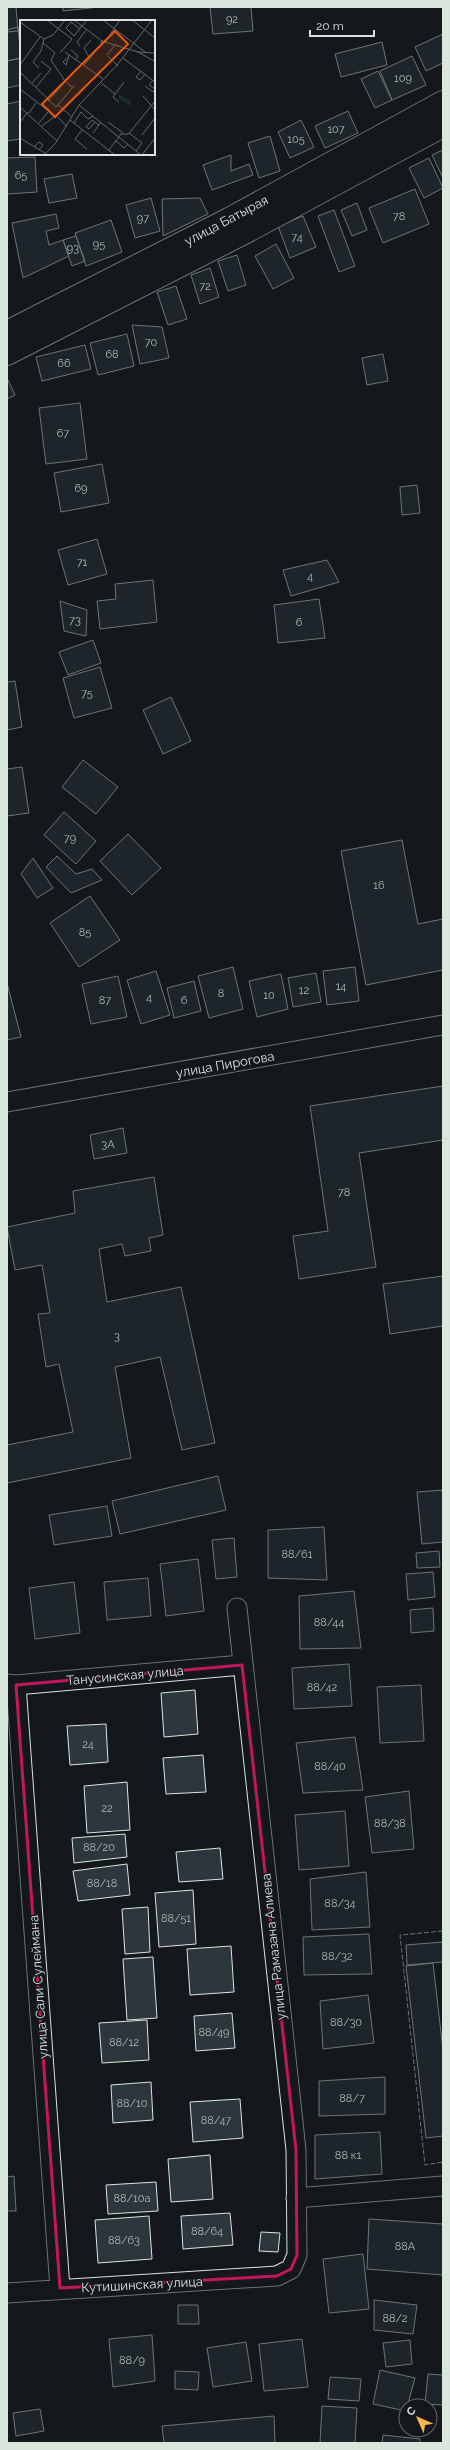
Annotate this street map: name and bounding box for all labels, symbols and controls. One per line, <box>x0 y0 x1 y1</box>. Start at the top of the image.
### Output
scale bar <box>310 12 374 38</box>
house number: 92 <box>226 13 238 26</box>
text: 20 m <box>316 19 344 33</box>
inset map <box>20 20 155 155</box>
house number: 109 <box>394 72 412 85</box>
house number: 107 <box>327 123 345 136</box>
house number: 105 <box>287 133 305 146</box>
house number: 65 <box>15 169 27 182</box>
street label: улица Батырая <box>182 192 271 249</box>
house number: 78 <box>393 210 405 223</box>
house number: 97 <box>137 212 149 225</box>
house number: 74 <box>291 231 303 244</box>
house number: 95 <box>93 238 105 251</box>
house number: 93 <box>67 242 79 255</box>
house number: 72 <box>199 280 211 293</box>
house number: 70 <box>145 336 158 349</box>
house number: 68 <box>105 348 119 361</box>
house number: 66 <box>57 357 71 370</box>
house number: 67 <box>57 427 69 440</box>
house number: 69 <box>74 482 88 495</box>
house number: 71 <box>77 556 88 569</box>
house number: 4 <box>307 570 313 583</box>
house number: 73 <box>69 614 81 627</box>
house number: 6 <box>296 616 303 629</box>
house number: 75 <box>81 687 93 700</box>
house number: 79 <box>64 832 76 845</box>
house number: 16 <box>373 879 385 892</box>
house number: 85 <box>79 926 91 939</box>
house number: 14 <box>336 980 346 993</box>
house number: 12 <box>299 984 309 997</box>
house number: 8 <box>218 987 224 1000</box>
house number: 10 <box>263 989 275 1002</box>
house number: 4 <box>146 991 152 1004</box>
house number: 87 <box>99 994 111 1007</box>
house number: 6 <box>181 994 188 1007</box>
street label: улица Пирогова <box>175 1048 276 1081</box>
house number: 3А <box>101 1138 115 1151</box>
house number: 78 <box>338 1186 350 1199</box>
house number: 3 <box>114 1330 120 1343</box>
house number: 88/61 <box>282 1548 313 1561</box>
house number: 88/44 <box>314 1616 344 1629</box>
street label: Танусинская улица <box>66 1663 184 1688</box>
house number: 88/42 <box>307 1681 337 1694</box>
house number: 24 <box>82 1738 94 1751</box>
house number: 88/40 <box>314 1760 346 1773</box>
house number: 22 <box>101 1802 113 1815</box>
house number: 88/38 <box>374 1817 406 1830</box>
house number: 88/20 <box>83 1841 115 1854</box>
street label: улица Рамазана Алиева <box>258 1873 289 2021</box>
house number: 88/18 <box>87 1877 117 1890</box>
house number: 88/34 <box>324 1897 356 1910</box>
house number: 88/51 <box>161 1912 191 1925</box>
street label: улица Сали Сулеймана <box>26 1915 51 2059</box>
house number: 88/32 <box>322 1950 353 1963</box>
house number: 88/30 <box>330 2016 362 2029</box>
house number: 88/49 <box>198 2026 230 2039</box>
house number: 88/12 <box>109 2036 139 2049</box>
house number: 88/7 <box>339 2092 365 2105</box>
house number: 88/10 <box>117 2097 148 2110</box>
house number: 88/47 <box>201 2114 231 2127</box>
house number: 88 к1 <box>335 2149 361 2162</box>
house number: 88/10а <box>114 2192 150 2205</box>
house number: 88/64 <box>191 2225 223 2238</box>
house number: 88/63 <box>108 2234 140 2247</box>
house number: 88А <box>395 2240 416 2253</box>
street label: Кутишинская улица <box>81 2274 203 2295</box>
house number: 88/2 <box>382 2312 408 2325</box>
house number: 88/9 <box>119 2354 145 2367</box>
north arrow <box>398 2398 438 2438</box>
text: С <box>404 2404 419 2419</box>

